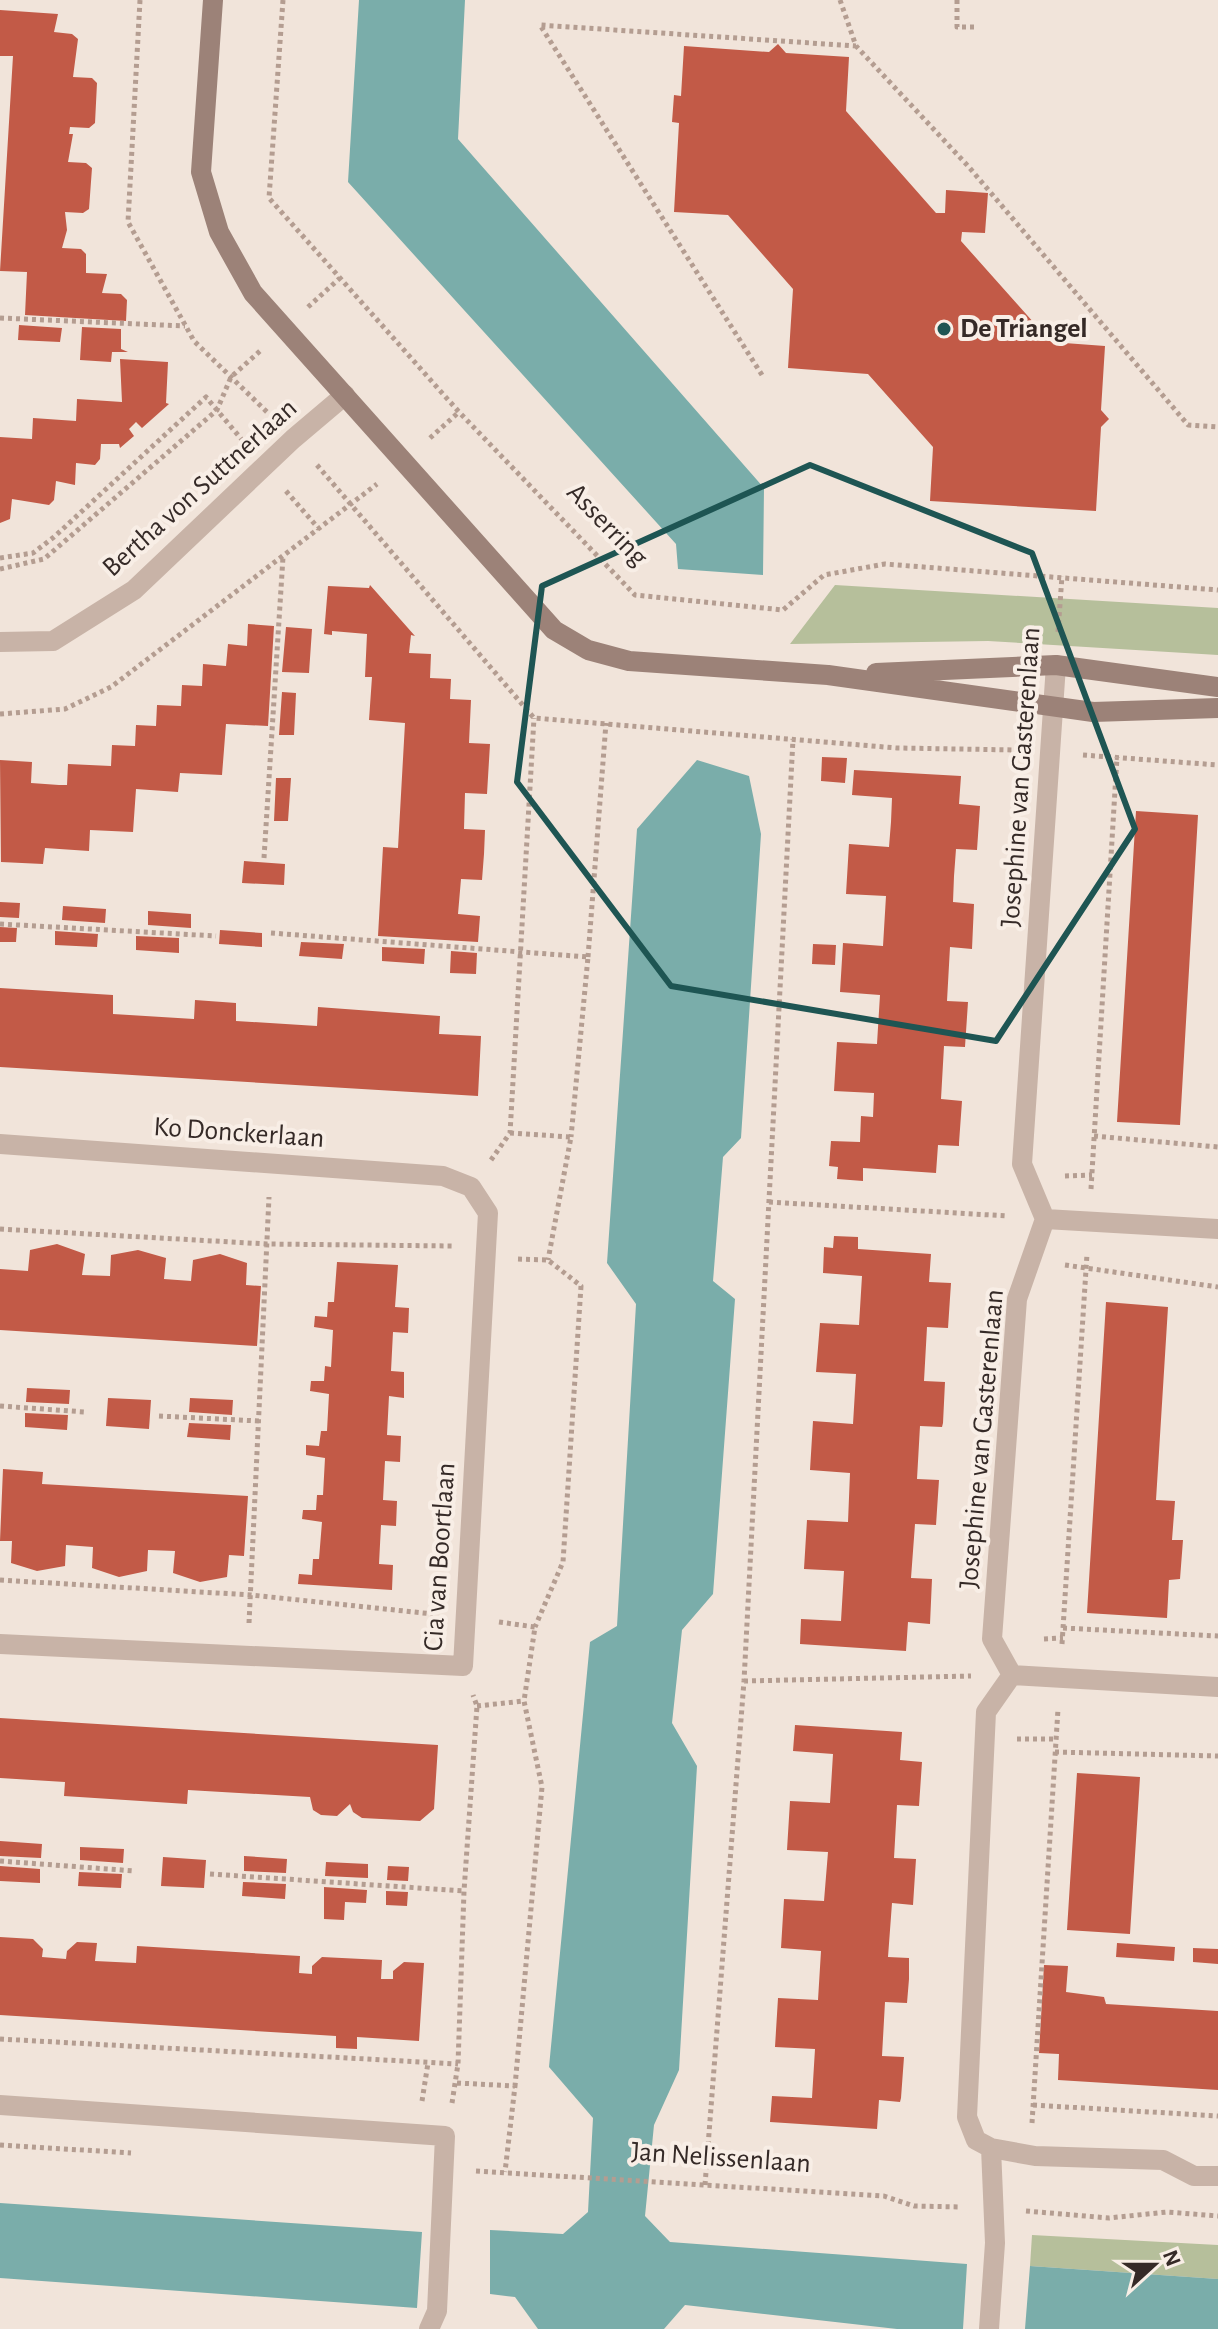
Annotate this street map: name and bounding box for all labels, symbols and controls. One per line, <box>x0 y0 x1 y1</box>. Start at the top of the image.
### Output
place label: De Triangel <box>960 315 1088 343</box>
marker: De Triangel <box>935 320 953 338</box>
street label: Bertha von Suttnerlaan <box>98 394 302 582</box>
street label: Asserring <box>561 478 653 572</box>
street label: Josephine van Gasterenlaan <box>997 626 1045 928</box>
street label: Ko Donckerlaan <box>153 1113 325 1153</box>
street label: Josephine van Gasterenlaan <box>955 1288 1009 1590</box>
street label: Cia van Boortlaan <box>419 1462 461 1652</box>
street label: Jan Nelissenlaan <box>630 2138 812 2178</box>
north arrow <box>1114 2225 1194 2305</box>
text: N <box>1159 2247 1185 2269</box>

